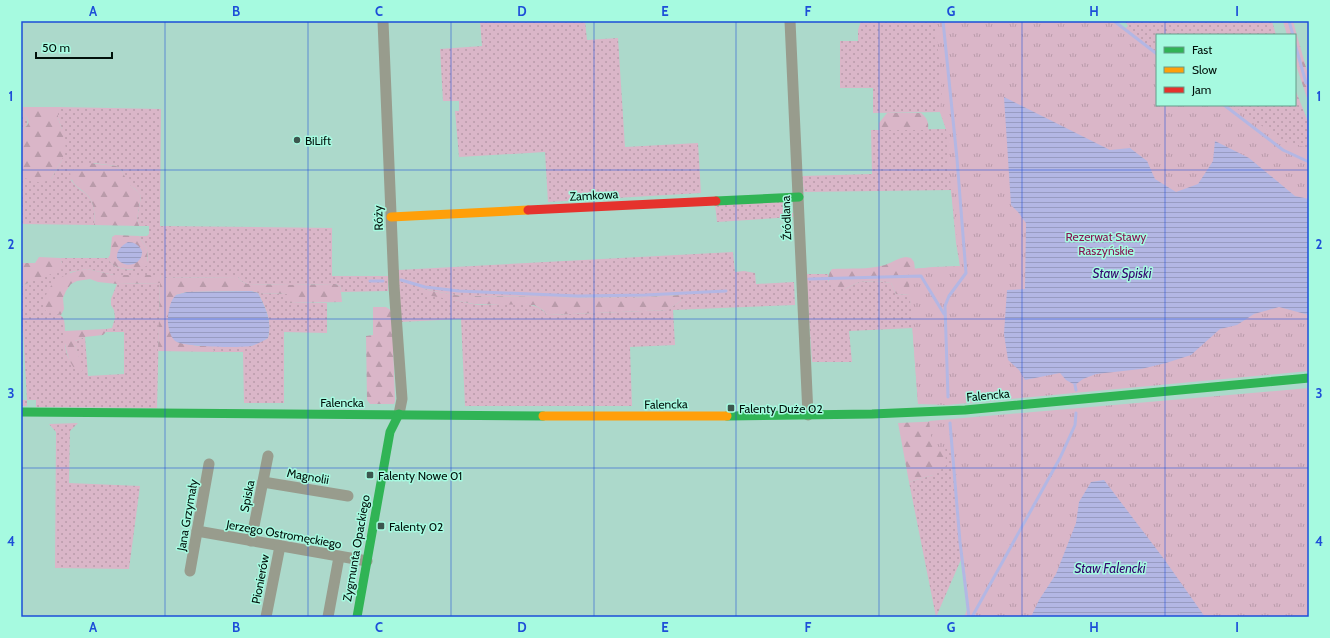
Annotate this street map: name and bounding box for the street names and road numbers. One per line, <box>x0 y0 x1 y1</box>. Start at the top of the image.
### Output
street label: Zamkowa <box>569 186 619 204</box>
street label: Źródlana <box>778 195 794 241</box>
street label: Róży <box>370 205 386 231</box>
street label: Falencka <box>966 386 1011 404</box>
street label: Falencka <box>320 395 364 410</box>
street label: Falencka <box>644 396 688 412</box>
street label: Magnolii <box>286 465 330 487</box>
street label: Jana Grzymały <box>173 478 201 553</box>
street label: Spiska <box>237 479 257 513</box>
street label: Zygmunta Opackiego <box>339 493 373 602</box>
street label: Jerzego Ostromęckiego <box>224 516 343 552</box>
street label: Pionierów <box>248 553 272 605</box>

